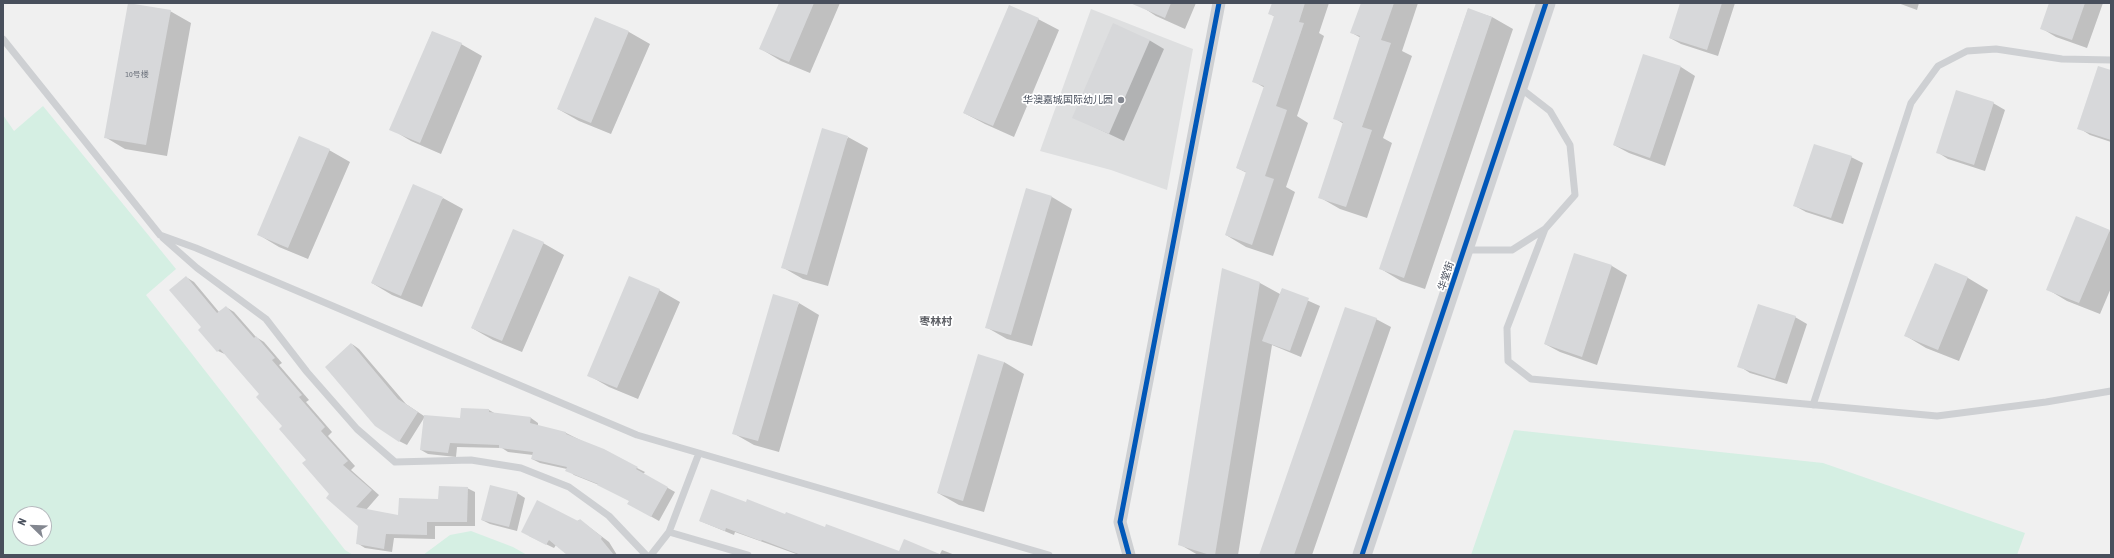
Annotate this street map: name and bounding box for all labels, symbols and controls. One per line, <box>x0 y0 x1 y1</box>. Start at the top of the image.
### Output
house number: 10号楼 <box>125 69 149 79</box>
place label: 华澳嘉城国际幼儿园 <box>1023 94 1113 106</box>
marker: 华澳嘉城国际幼儿园 <box>1116 95 1126 105</box>
street label: 华堂街 <box>1436 260 1456 292</box>
district label: 枣林村 <box>920 315 952 329</box>
north arrow <box>12 506 52 546</box>
text: N <box>15 516 29 527</box>

